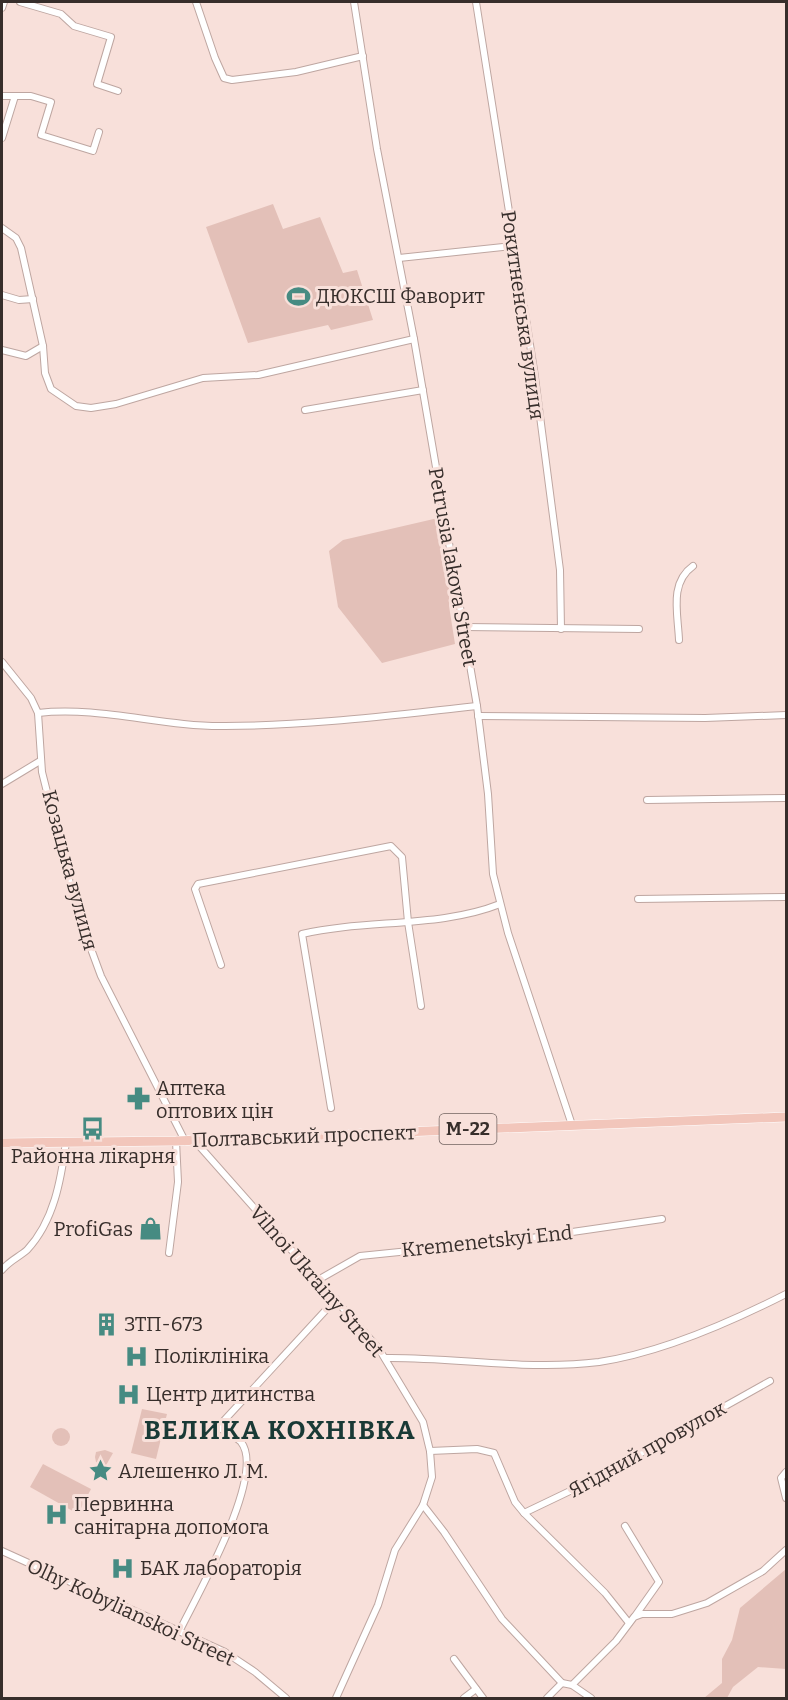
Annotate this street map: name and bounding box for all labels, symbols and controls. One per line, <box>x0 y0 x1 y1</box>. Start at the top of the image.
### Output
street label: Рокитненська вулиця <box>496 209 550 421</box>
sports icon: ДЮКСШ Фаворит <box>285 283 311 309</box>
place label: ДЮКСШ Фаворит <box>316 284 485 308</box>
street label: Petrusia Iakova Street <box>424 465 482 669</box>
street label: Козацька вулиця <box>37 787 103 953</box>
place label: Аптека оптових цін <box>156 1076 274 1123</box>
pharmacy icon: Аптека оптових цін <box>125 1086 151 1112</box>
road number: М-22 <box>440 1114 496 1144</box>
bus stop icon: Районна лікарня <box>80 1115 106 1141</box>
street label: Полтавський проспект <box>192 1120 416 1152</box>
place label: Районна лікарня <box>11 1144 175 1168</box>
street label: Vilnoi Ukrainy Street <box>245 1200 389 1362</box>
shop icon: ProfiGas <box>138 1216 164 1242</box>
place label: ProfiGas <box>54 1217 133 1241</box>
street label: Kremenetskyi End <box>400 1220 574 1262</box>
building icon: ЗТП-673 <box>93 1311 119 1337</box>
place label: ЗТП-673 <box>124 1312 203 1336</box>
hospital icon: Поліклініка <box>123 1343 149 1369</box>
place label: Поліклініка <box>154 1344 269 1368</box>
hospital icon: Центр дитинства <box>115 1381 141 1407</box>
place label: Центр дитинства <box>146 1382 315 1406</box>
street label: Ягідний провулок <box>564 1396 730 1502</box>
district label: ВЕЛИКА КОХНІВКА <box>144 1415 416 1446</box>
place icon: Алешенко Л. М. <box>87 1458 113 1484</box>
place label: Алешенко Л. М. <box>118 1459 268 1483</box>
place label: Первинна санітарна допомога <box>74 1492 269 1539</box>
hospital icon: Первинна санітарна допомога <box>43 1502 69 1528</box>
street label: Olhy Kobylianskoi Street <box>23 1553 239 1671</box>
hospital icon: БАК лабораторія <box>109 1555 135 1581</box>
place label: БАК лабораторія <box>140 1556 302 1580</box>

